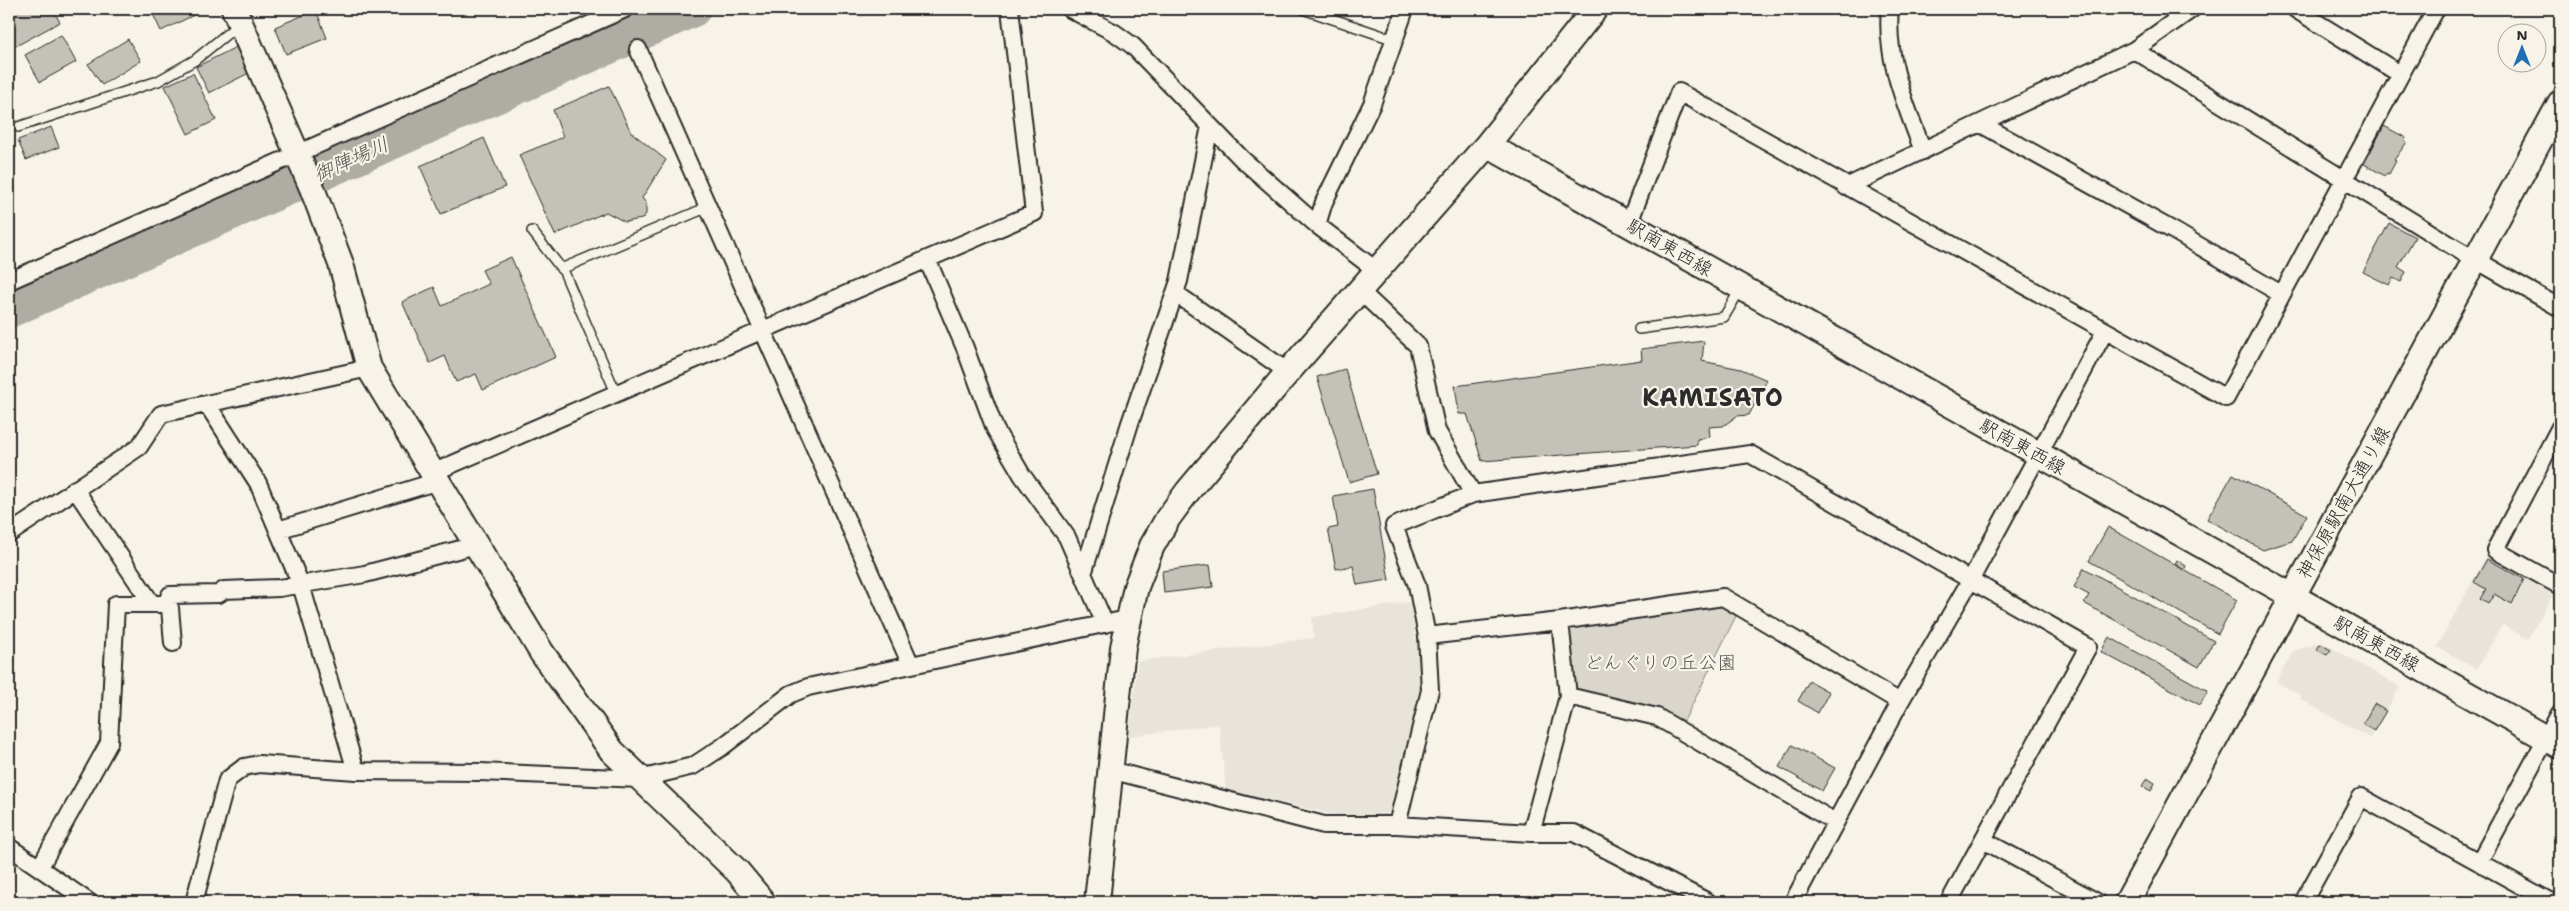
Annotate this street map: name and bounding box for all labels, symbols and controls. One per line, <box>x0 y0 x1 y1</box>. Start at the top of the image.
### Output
north arrow <box>2496 22 2546 72</box>
text: N <box>2516 26 2528 44</box>
water label: 御陣場川 <box>309 131 393 187</box>
street label: 駅南東西線 <box>1622 213 1717 282</box>
district label: KAMISATO <box>1642 382 1784 414</box>
street label: 駅南東西線 <box>1975 412 2070 480</box>
street label: 神保原駅南大通り線 <box>2291 421 2396 583</box>
street label: 駅南東西線 <box>2329 609 2424 677</box>
park label: どんぐりの丘公園 <box>1584 650 1736 675</box>

